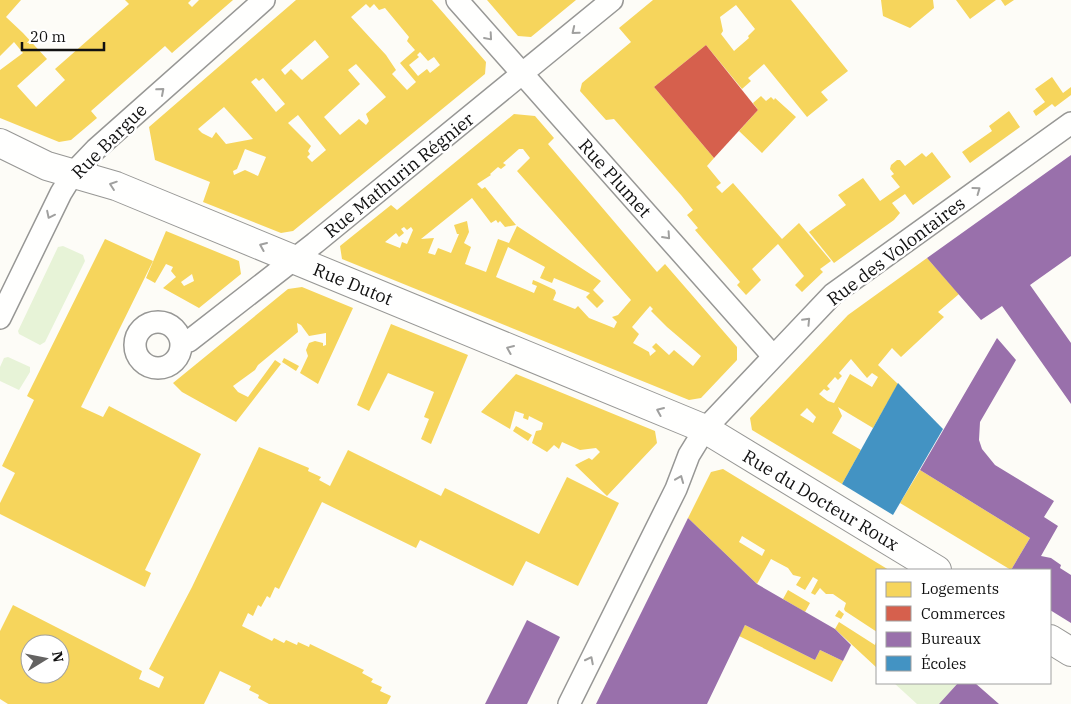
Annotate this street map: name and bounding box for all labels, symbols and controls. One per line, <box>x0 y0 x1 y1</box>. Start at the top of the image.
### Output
scale bar <box>22 20 105 52</box>
one-way arrow <box>571 25 580 34</box>
text: 20 m <box>30 27 66 46</box>
one-way arrow <box>483 31 492 40</box>
one-way arrow <box>155 88 164 97</box>
street label: Rue Bargue <box>66 98 152 184</box>
street label: Rue Mathurin Régnier <box>319 107 479 243</box>
street label: Rue Plumet <box>574 134 656 222</box>
one-way arrow <box>109 181 117 191</box>
one-way arrow <box>972 187 981 196</box>
street label: Rue des Volontaires <box>822 192 970 310</box>
one-way arrow <box>46 210 57 219</box>
one-way arrow <box>661 231 670 240</box>
one-way arrow <box>259 242 268 252</box>
street label: Rue Dutot <box>310 258 396 310</box>
one-way arrow <box>801 317 810 326</box>
one-way arrow <box>506 344 515 355</box>
one-way arrow <box>656 406 665 417</box>
street label: Rue du Docteur Roux <box>739 444 903 556</box>
one-way arrow <box>674 476 684 484</box>
legend <box>876 569 1051 684</box>
text: Logements <box>921 579 999 598</box>
text: Commerces <box>921 604 1005 623</box>
text: Bureaux <box>921 629 981 648</box>
north arrow <box>20 634 70 684</box>
text: N <box>48 650 68 664</box>
text: Écoles <box>921 654 966 673</box>
one-way arrow <box>584 657 594 666</box>

